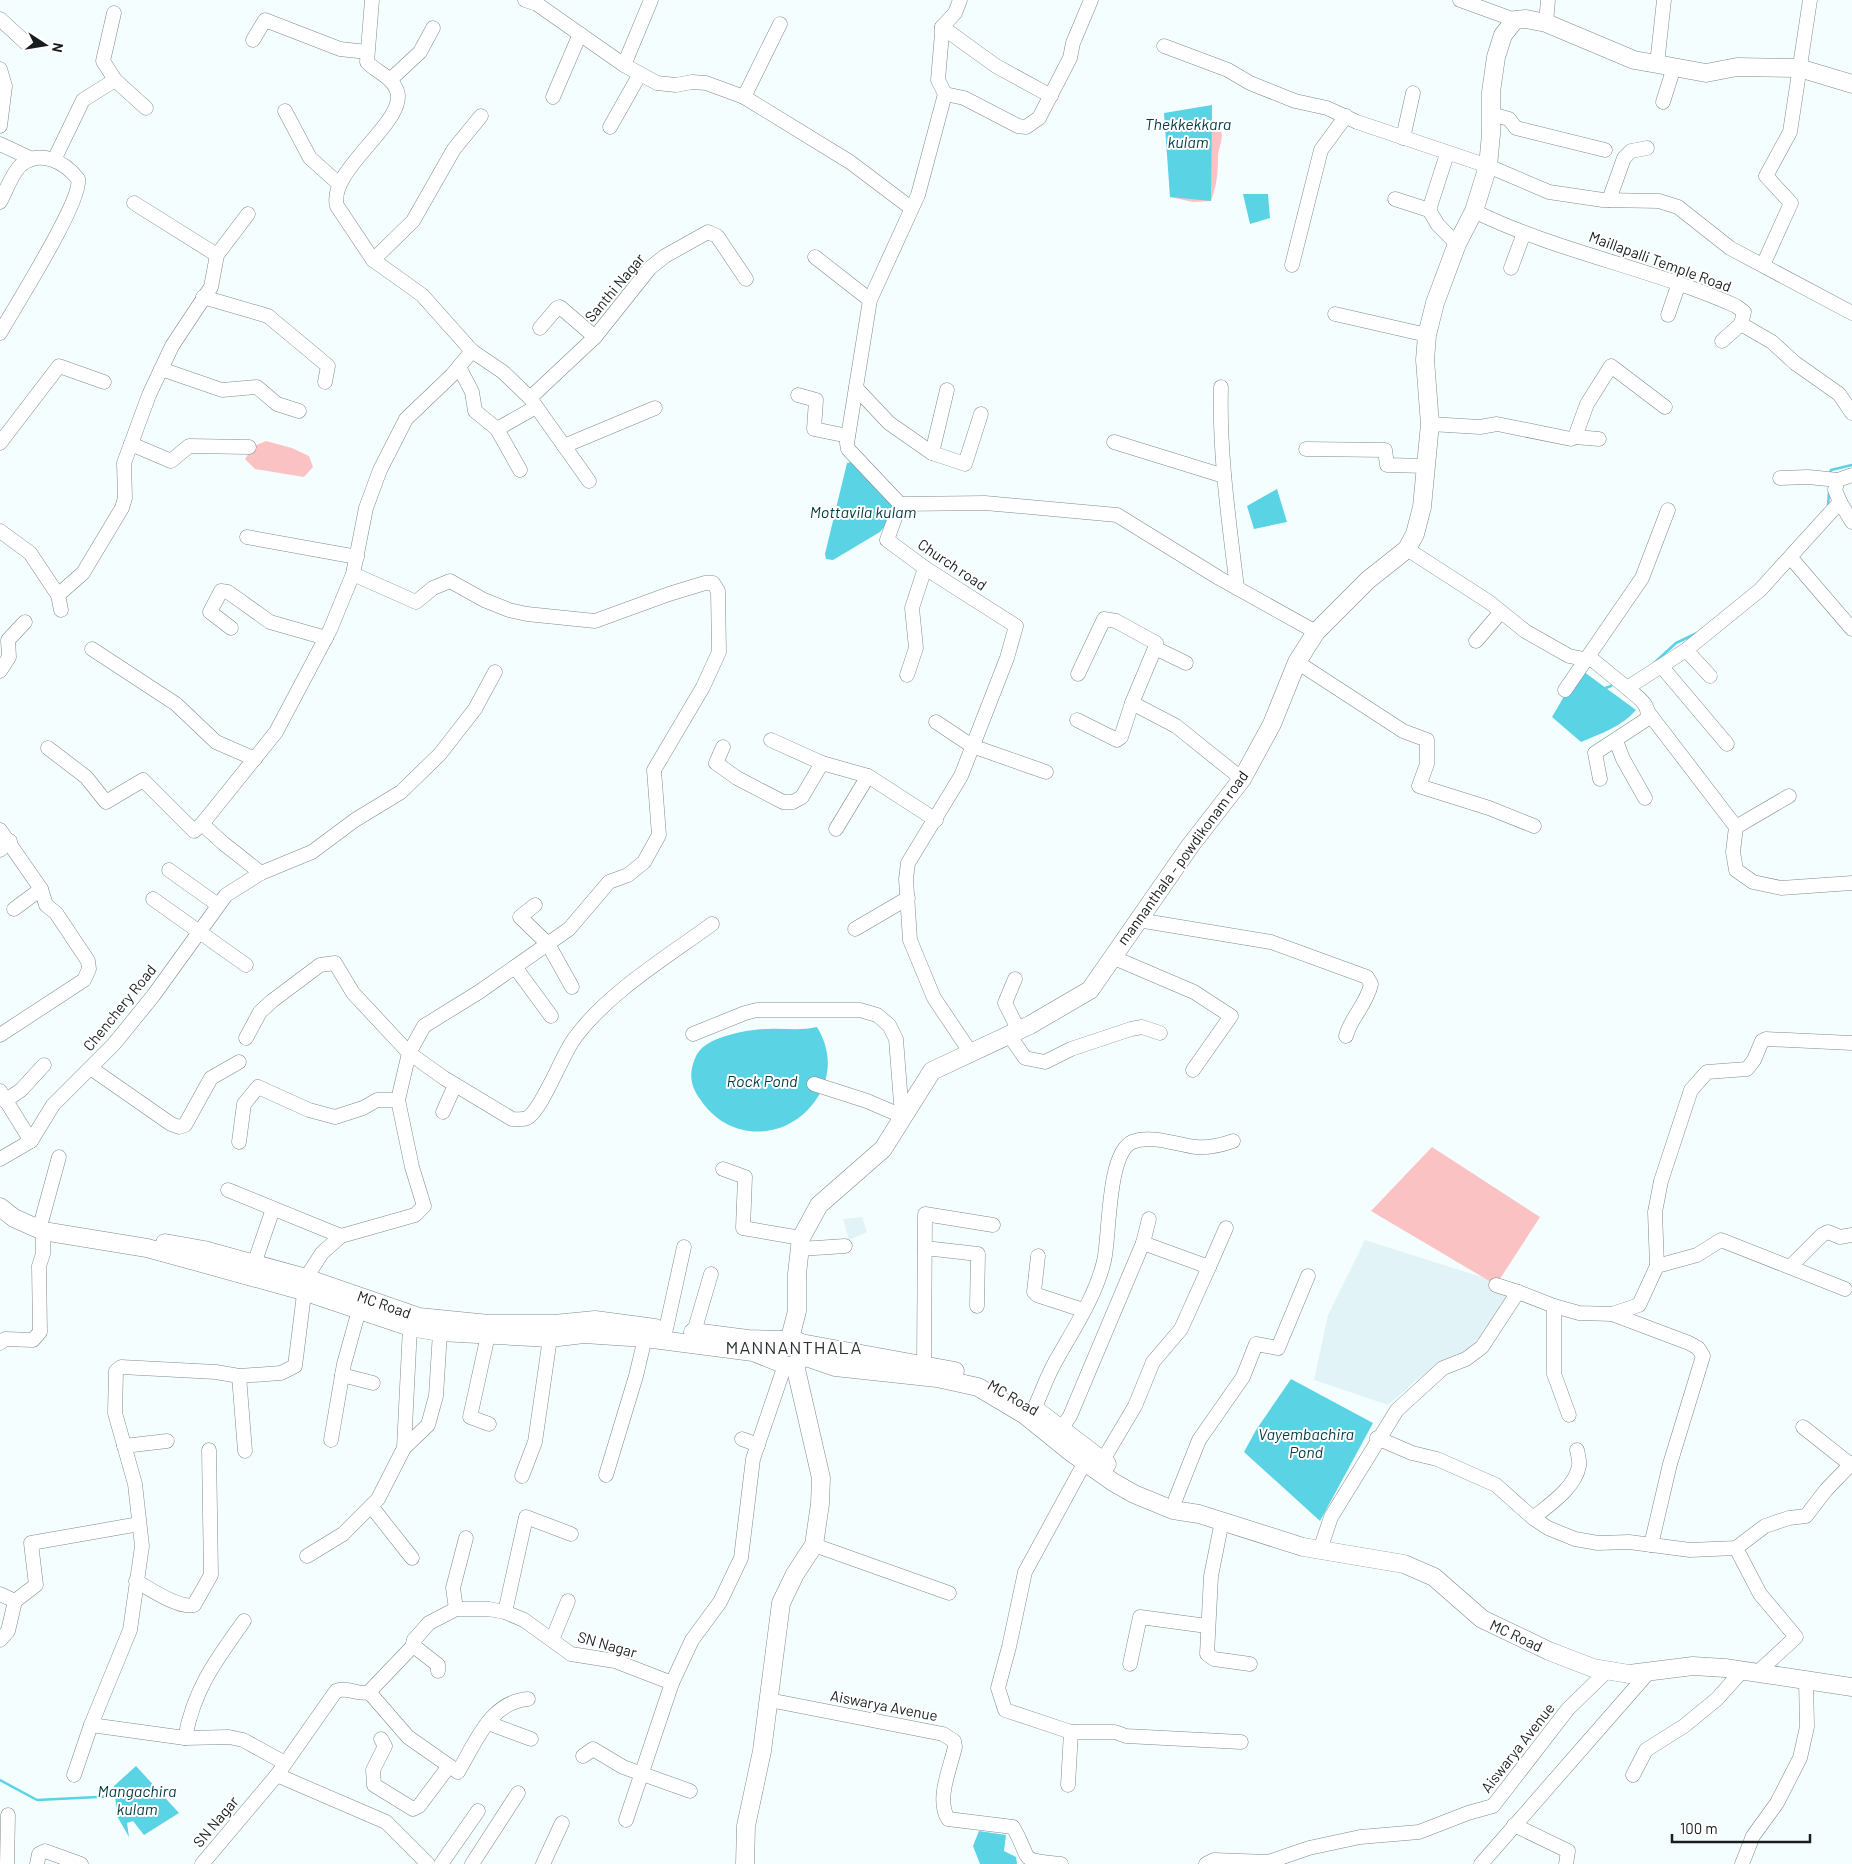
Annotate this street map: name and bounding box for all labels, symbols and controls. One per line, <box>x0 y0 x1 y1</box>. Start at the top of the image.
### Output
north arrow <box>20 20 70 70</box>
text: N <box>49 41 67 54</box>
water label: Thekkekkara kulam <box>1145 114 1231 151</box>
street label: Maillapalli Temple Road <box>1587 227 1734 295</box>
street label: Santhi Nagar <box>580 249 648 325</box>
water label: Mottavila kulam <box>810 502 916 521</box>
street label: Church road <box>915 535 990 594</box>
street label: mannanthala - powdikonam road <box>1113 767 1251 948</box>
street label: Chenchery Road <box>79 961 160 1054</box>
water label: Rock Pond <box>727 1071 798 1090</box>
street label: MC Road <box>355 1286 414 1322</box>
district label: MANNANTHALA <box>726 1336 862 1358</box>
street label: MC Road <box>985 1375 1042 1419</box>
water label: Vayembachira Pond <box>1258 1424 1354 1461</box>
street label: MC Road <box>1487 1615 1546 1655</box>
street label: SN Nagar <box>576 1627 640 1661</box>
street label: Aiswarya Avenue <box>829 1686 939 1724</box>
street label: Aiswarya Avenue <box>1477 1699 1558 1796</box>
water label: Mangachira kulam <box>97 1781 177 1818</box>
street label: SN Nagar <box>189 1792 242 1850</box>
scale bar <box>1672 1812 1810 1844</box>
text: 100 m <box>1680 1819 1718 1837</box>

